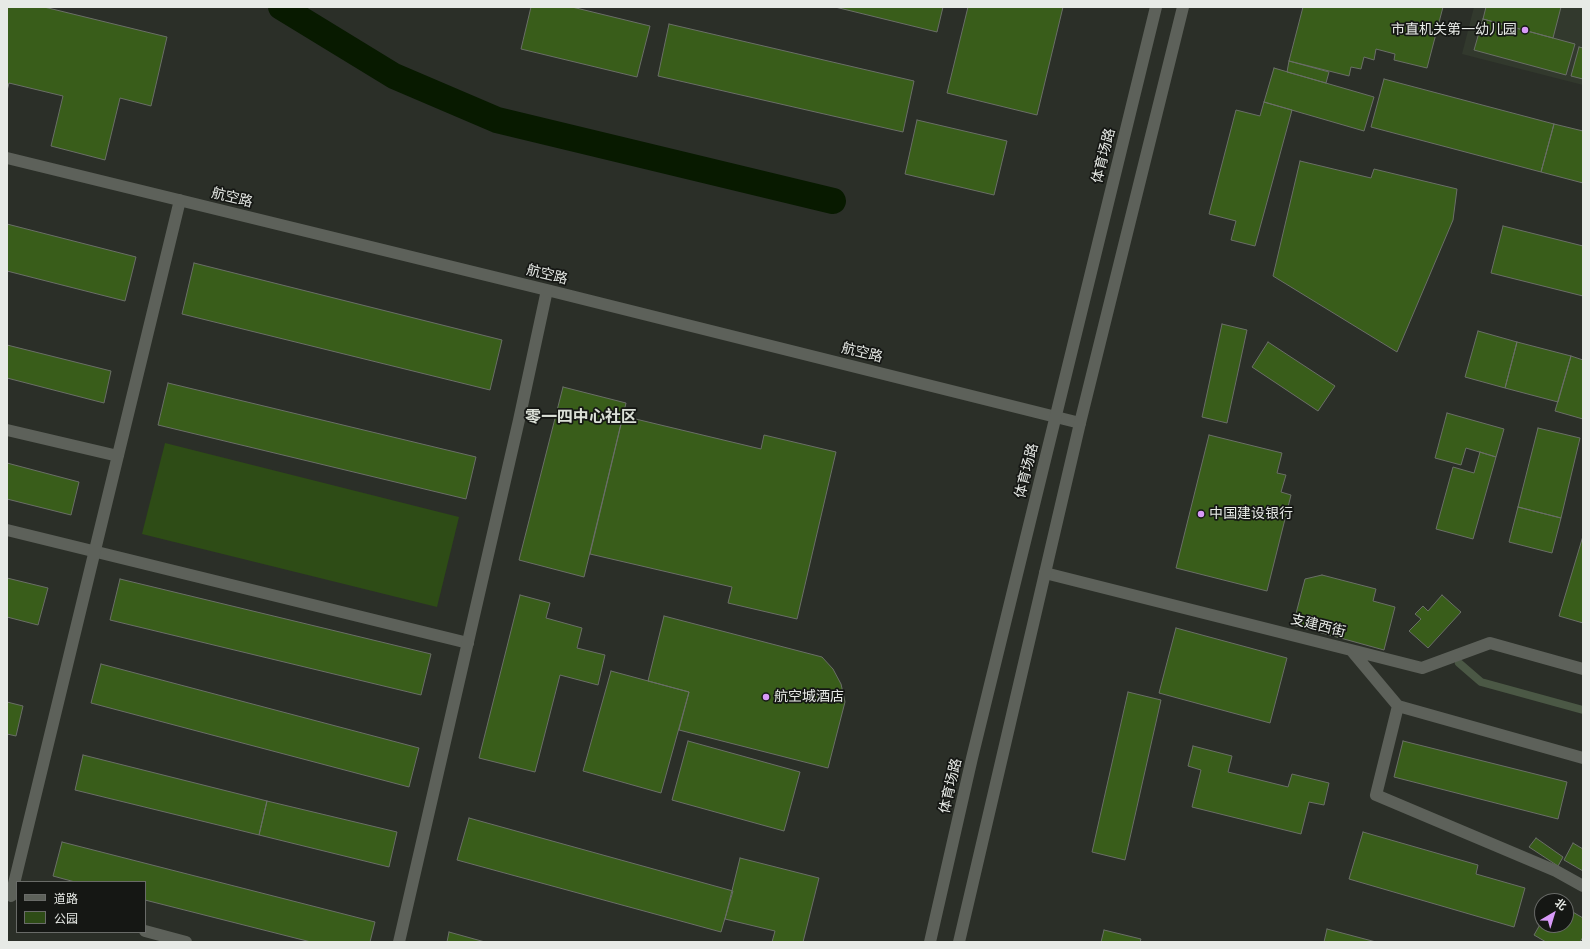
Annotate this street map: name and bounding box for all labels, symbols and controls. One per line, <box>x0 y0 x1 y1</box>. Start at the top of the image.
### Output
place label: 市直机关第一幼儿园 <box>1391 22 1517 38</box>
marker: 市直机关第一幼儿园 <box>1520 25 1530 35</box>
street label: 体育场路 <box>1089 127 1119 185</box>
street label: 航空路 <box>210 185 254 211</box>
street label: 航空路 <box>525 262 569 288</box>
street label: 航空路 <box>840 340 884 366</box>
district label: 零一四中心社区 <box>525 408 637 428</box>
street label: 体育场路 <box>1012 442 1042 500</box>
place label: 中国建设银行 <box>1209 506 1293 522</box>
marker: 中国建设银行 <box>1196 509 1206 519</box>
street label: 支建西街 <box>1289 611 1347 641</box>
place label: 航空城酒店 <box>774 689 844 705</box>
marker: 航空城酒店 <box>761 692 771 702</box>
street label: 体育场路 <box>937 757 965 815</box>
legend <box>16 881 146 933</box>
text: 道路 <box>54 892 78 906</box>
north arrow <box>1534 893 1574 933</box>
text: 北 <box>1553 896 1569 912</box>
text: 公园 <box>54 912 78 926</box>

